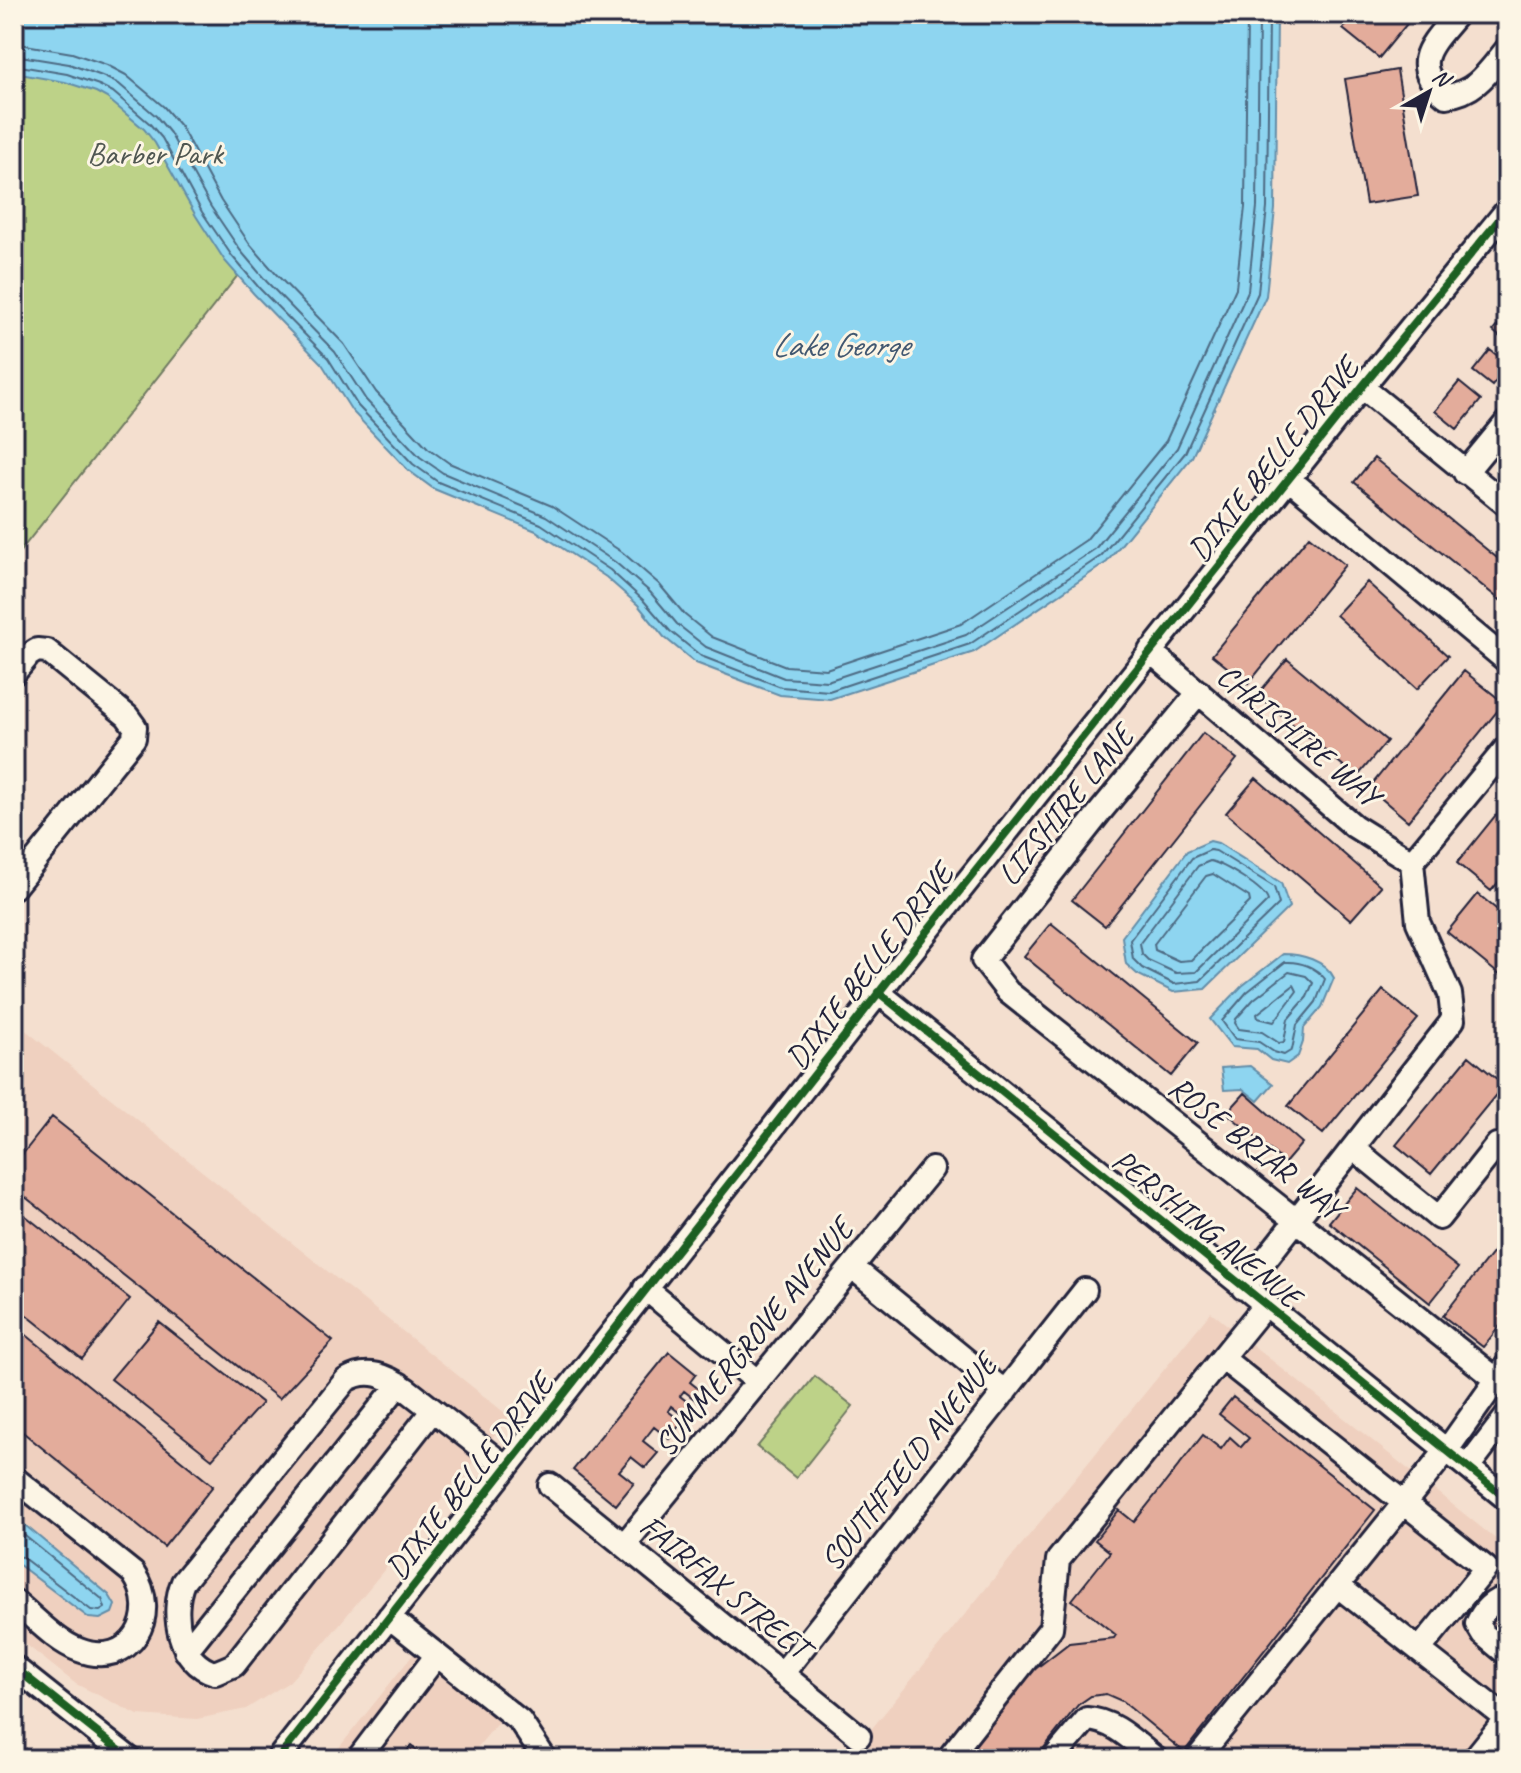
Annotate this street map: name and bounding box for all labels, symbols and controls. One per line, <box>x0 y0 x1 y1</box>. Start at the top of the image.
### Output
north arrow <box>1389 52 1469 132</box>
text: N <box>1427 62 1458 95</box>
park label: Barber Park <box>87 133 225 174</box>
water label: Lake George <box>772 323 913 366</box>
street label: DIXIE BELLE DRIVE <box>1179 346 1371 569</box>
street label: CHRISHIRE WAY <box>1209 655 1393 819</box>
street label: LIZSHIRE LANE <box>988 713 1145 894</box>
street label: DIXIE BELLE DRIVE <box>776 852 965 1078</box>
street label: ROSE BRIAR WAY <box>1160 1067 1356 1232</box>
street label: PERSHING AVENUE <box>1104 1140 1313 1320</box>
street label: SUMMERGROVE AVENUE <box>645 1206 865 1465</box>
street label: SOUTHFIELD AVENUE <box>811 1342 1008 1579</box>
street label: DIXIE BELLE DRIVE <box>376 1362 565 1588</box>
street label: FAIRFAX STREET <box>632 1505 824 1672</box>

